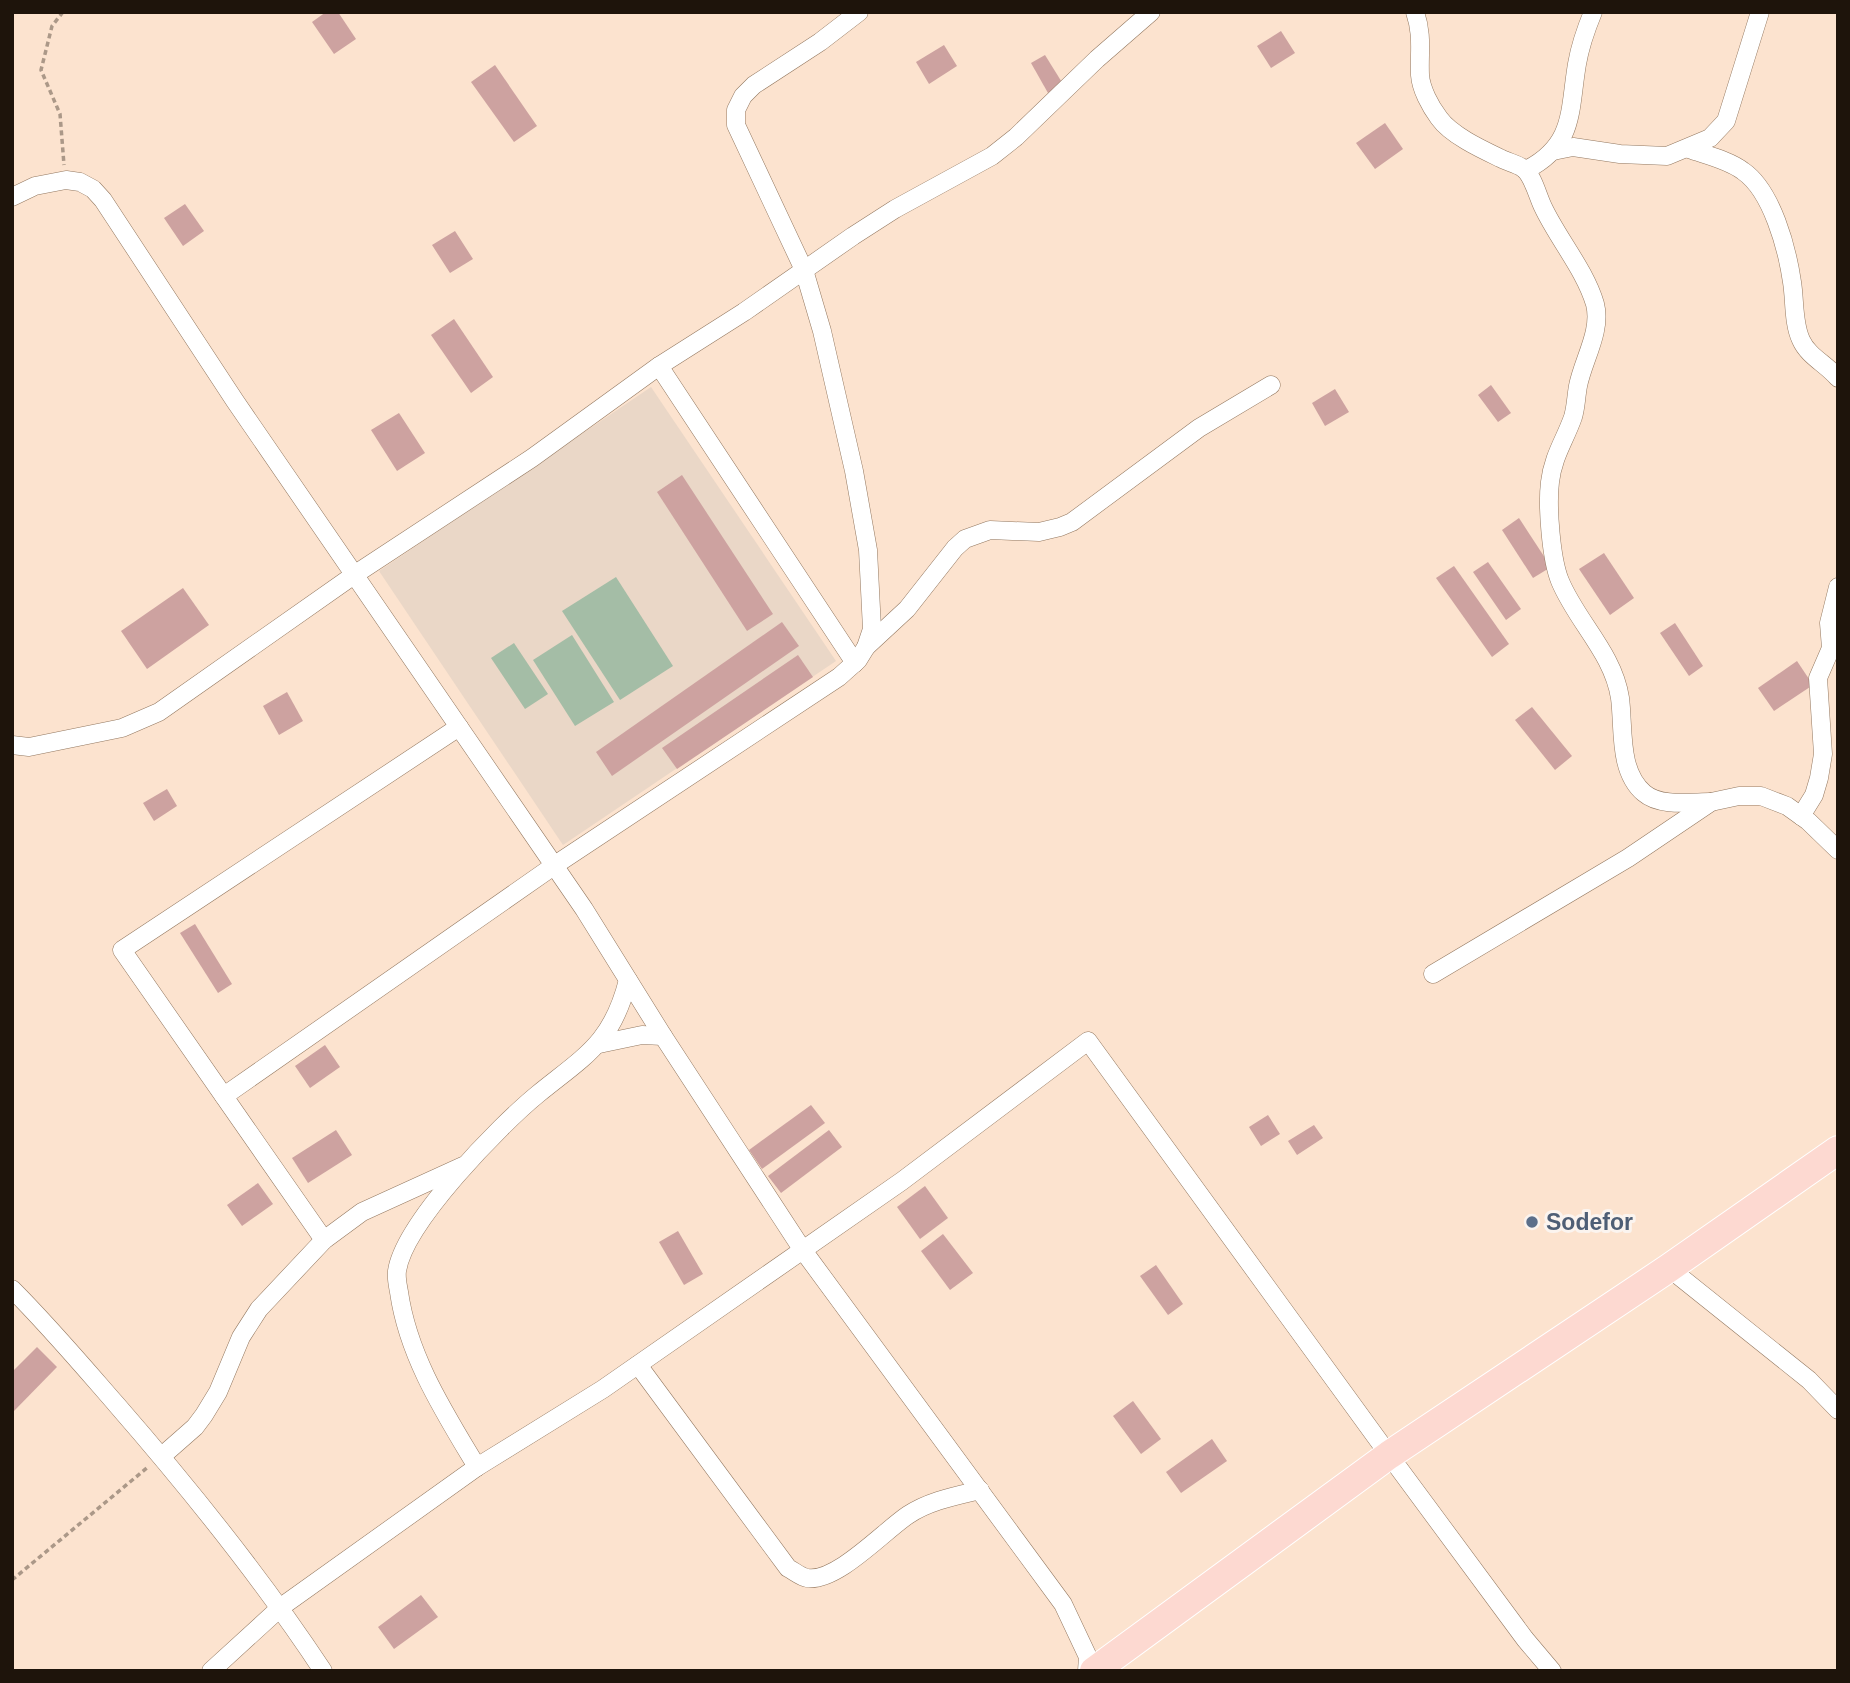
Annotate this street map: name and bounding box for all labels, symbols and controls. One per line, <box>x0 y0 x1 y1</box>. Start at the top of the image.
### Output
place label: Sodefor <box>1546 1209 1633 1235</box>
marker: Sodefor <box>1524 1214 1540 1230</box>

